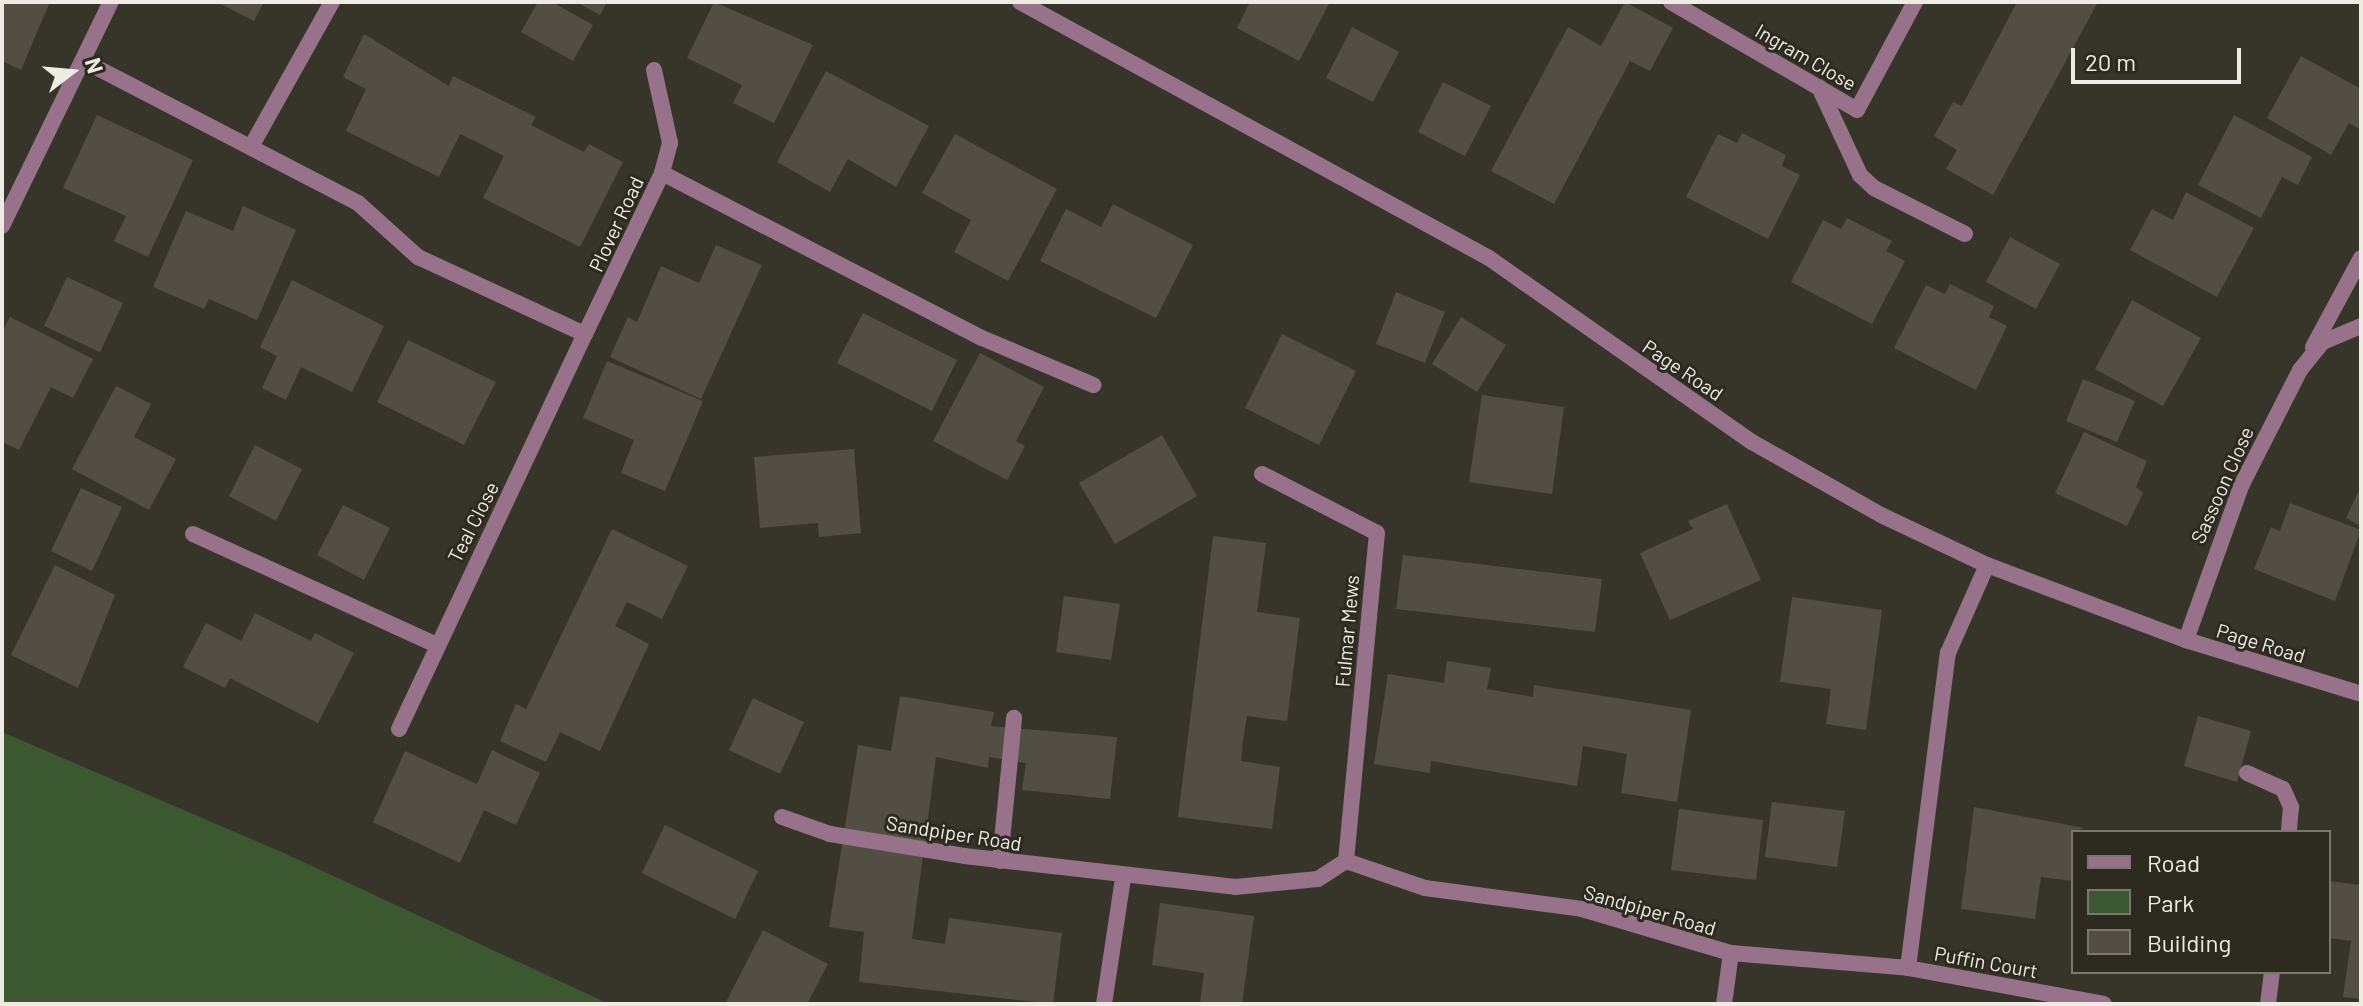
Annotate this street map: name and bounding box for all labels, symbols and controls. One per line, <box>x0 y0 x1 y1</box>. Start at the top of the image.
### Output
street label: Ingram Close <box>1751 18 1861 96</box>
north arrow <box>32 32 112 112</box>
scale bar <box>2075 32 2245 82</box>
text: 20 m <box>2085 47 2136 76</box>
text: N <box>81 55 110 76</box>
street label: Plover Road <box>584 173 648 275</box>
street label: Page Road <box>1638 334 1728 406</box>
street label: Sassoon Close <box>2186 423 2258 547</box>
street label: Teal Close <box>442 478 504 566</box>
street label: Fulmar Mews <box>1330 574 1364 688</box>
street label: Page Road <box>2214 618 2308 668</box>
street label: Sandpiper Road <box>885 810 1023 856</box>
legend <box>2071 830 2331 974</box>
text: Road <box>2147 848 2200 877</box>
street label: Sandpiper Road <box>1581 880 1719 940</box>
text: Park <box>2147 888 2194 917</box>
text: Building <box>2147 928 2231 957</box>
street label: Puffin Court <box>1932 941 2040 983</box>

